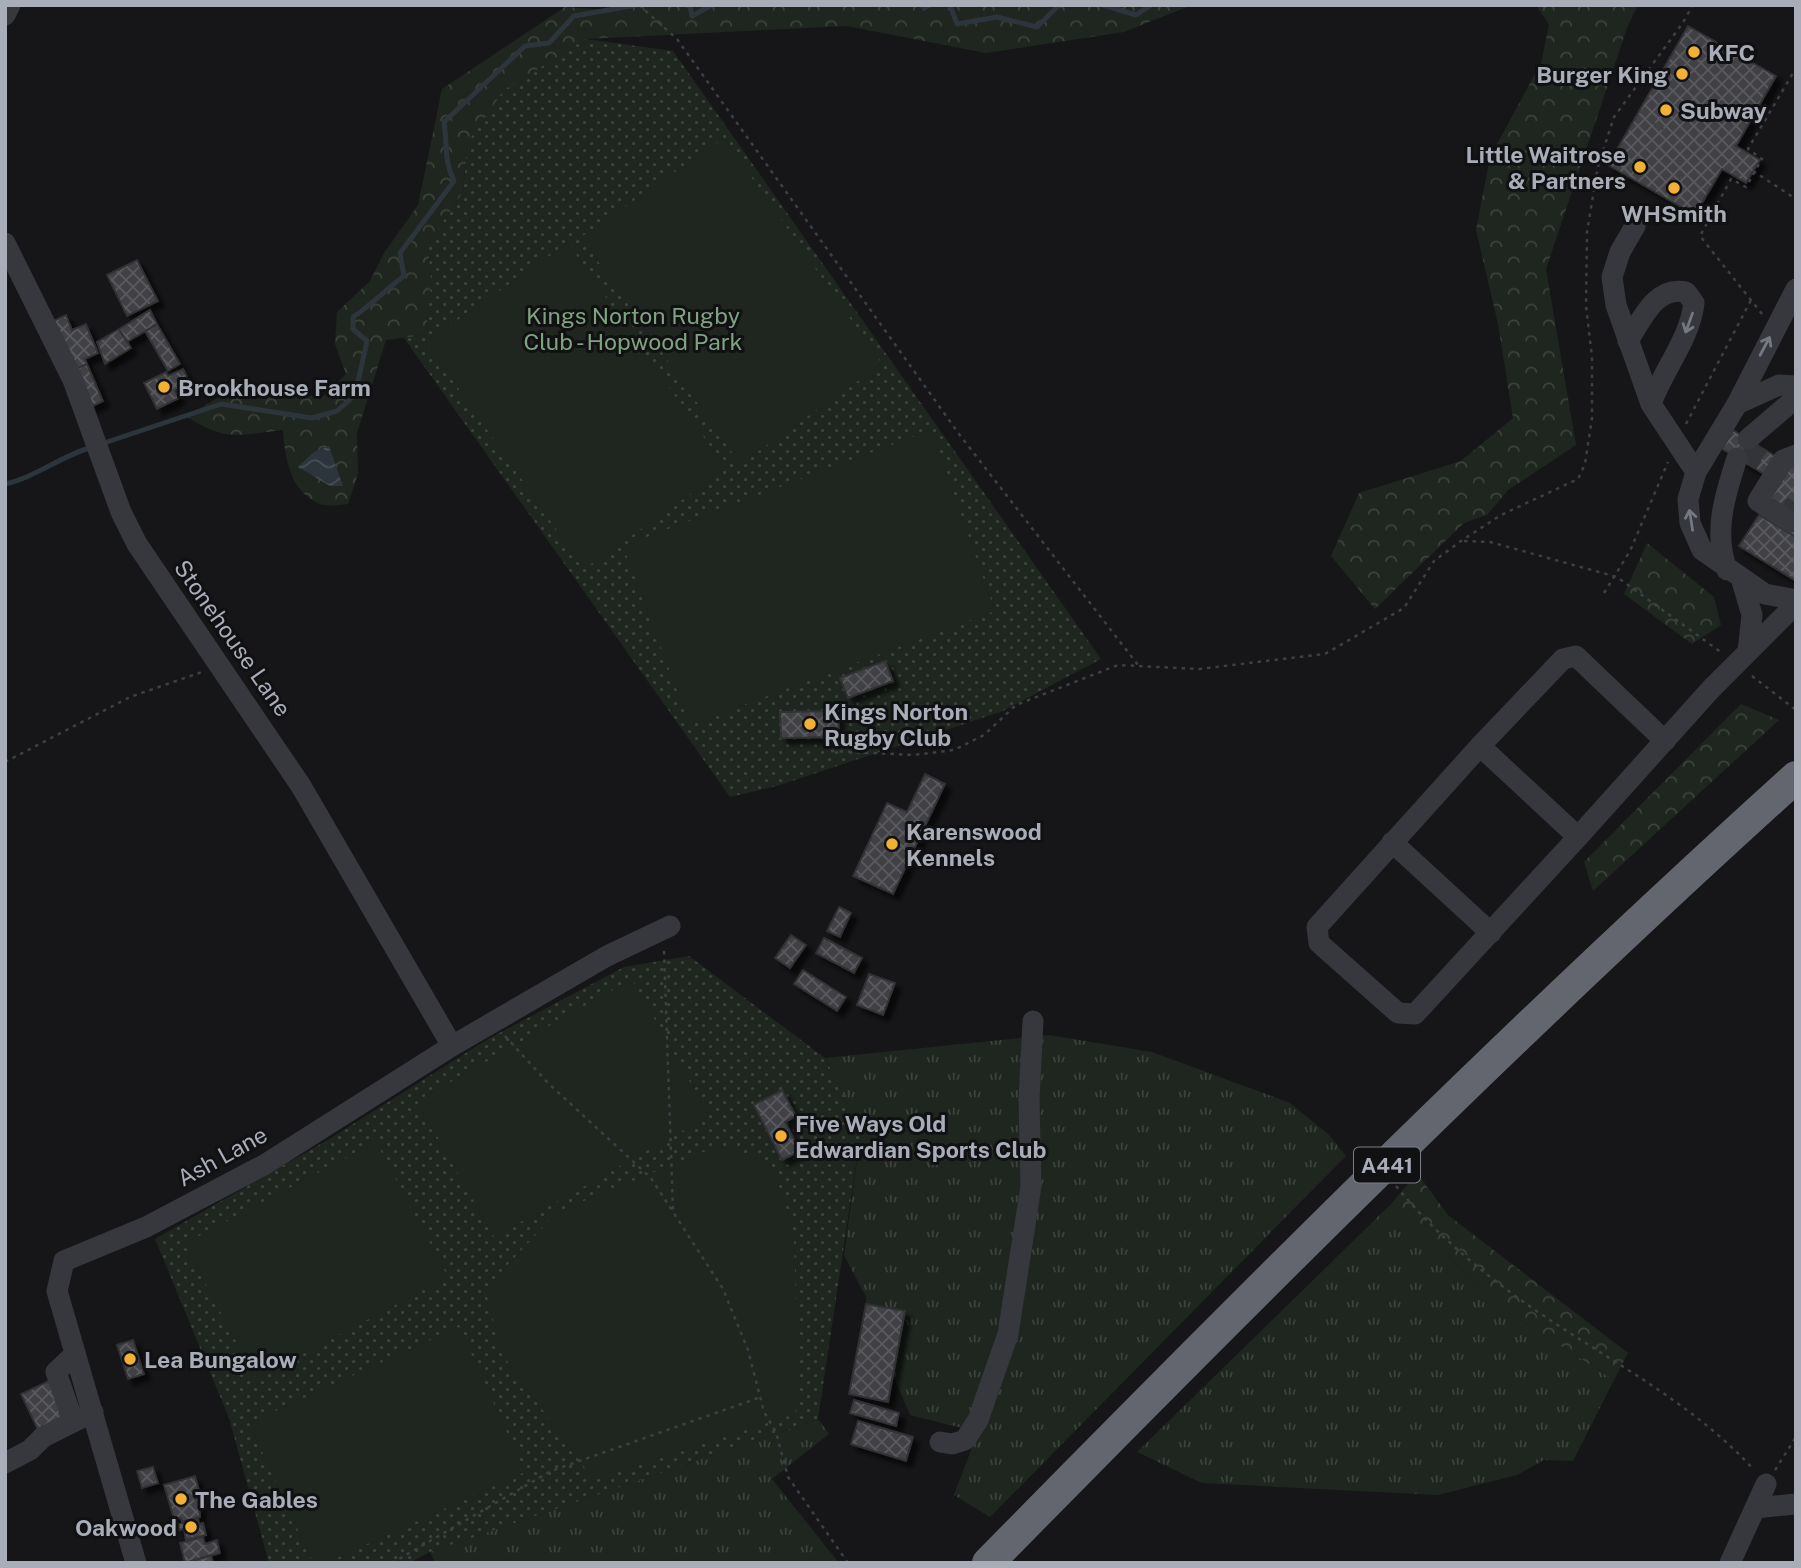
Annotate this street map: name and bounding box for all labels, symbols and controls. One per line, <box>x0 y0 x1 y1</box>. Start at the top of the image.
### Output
place label: KFC <box>1708 39 1755 66</box>
marker: KFC <box>1686 44 1702 60</box>
place label: Burger King <box>1536 61 1668 88</box>
marker: Burger King <box>1674 66 1690 82</box>
place label: Subway <box>1680 97 1767 124</box>
marker: Subway <box>1658 102 1674 118</box>
place label: Little Waitrose & Partners <box>1465 141 1626 194</box>
marker: Little Waitrose & Partners <box>1632 159 1648 175</box>
marker: WHSmith <box>1666 180 1682 196</box>
place label: WHSmith <box>1621 200 1727 227</box>
park label: Kings Norton Rugby Club - Hopwood Park <box>523 302 743 355</box>
one-way arrow <box>1681 312 1694 333</box>
one-way arrow <box>1759 336 1772 357</box>
place label: Brookhouse Farm <box>178 374 371 401</box>
marker: Brookhouse Farm <box>156 379 172 395</box>
one-way arrow <box>1684 509 1697 532</box>
street label: Stonehouse Lane <box>169 555 297 721</box>
place label: Kings Norton Rugby Club <box>824 698 968 751</box>
marker: Kings Norton Rugby Club <box>802 716 818 732</box>
place label: Karenswood Kennels <box>906 818 1042 871</box>
marker: Karenswood Kennels <box>884 836 900 852</box>
place label: Five Ways Old Edwardian Sports Club <box>795 1110 1047 1163</box>
street label: Ash Lane <box>172 1120 272 1192</box>
marker: Five Ways Old Edwardian Sports Club <box>773 1128 789 1144</box>
road number: A441 <box>1354 1148 1420 1182</box>
place label: Lea Bungalow <box>144 1346 297 1373</box>
marker: Lea Bungalow <box>122 1351 138 1367</box>
place label: The Gables <box>195 1486 318 1513</box>
marker: The Gables <box>173 1491 189 1507</box>
place label: Oakwood <box>75 1514 177 1541</box>
marker: Oakwood <box>183 1519 199 1535</box>

